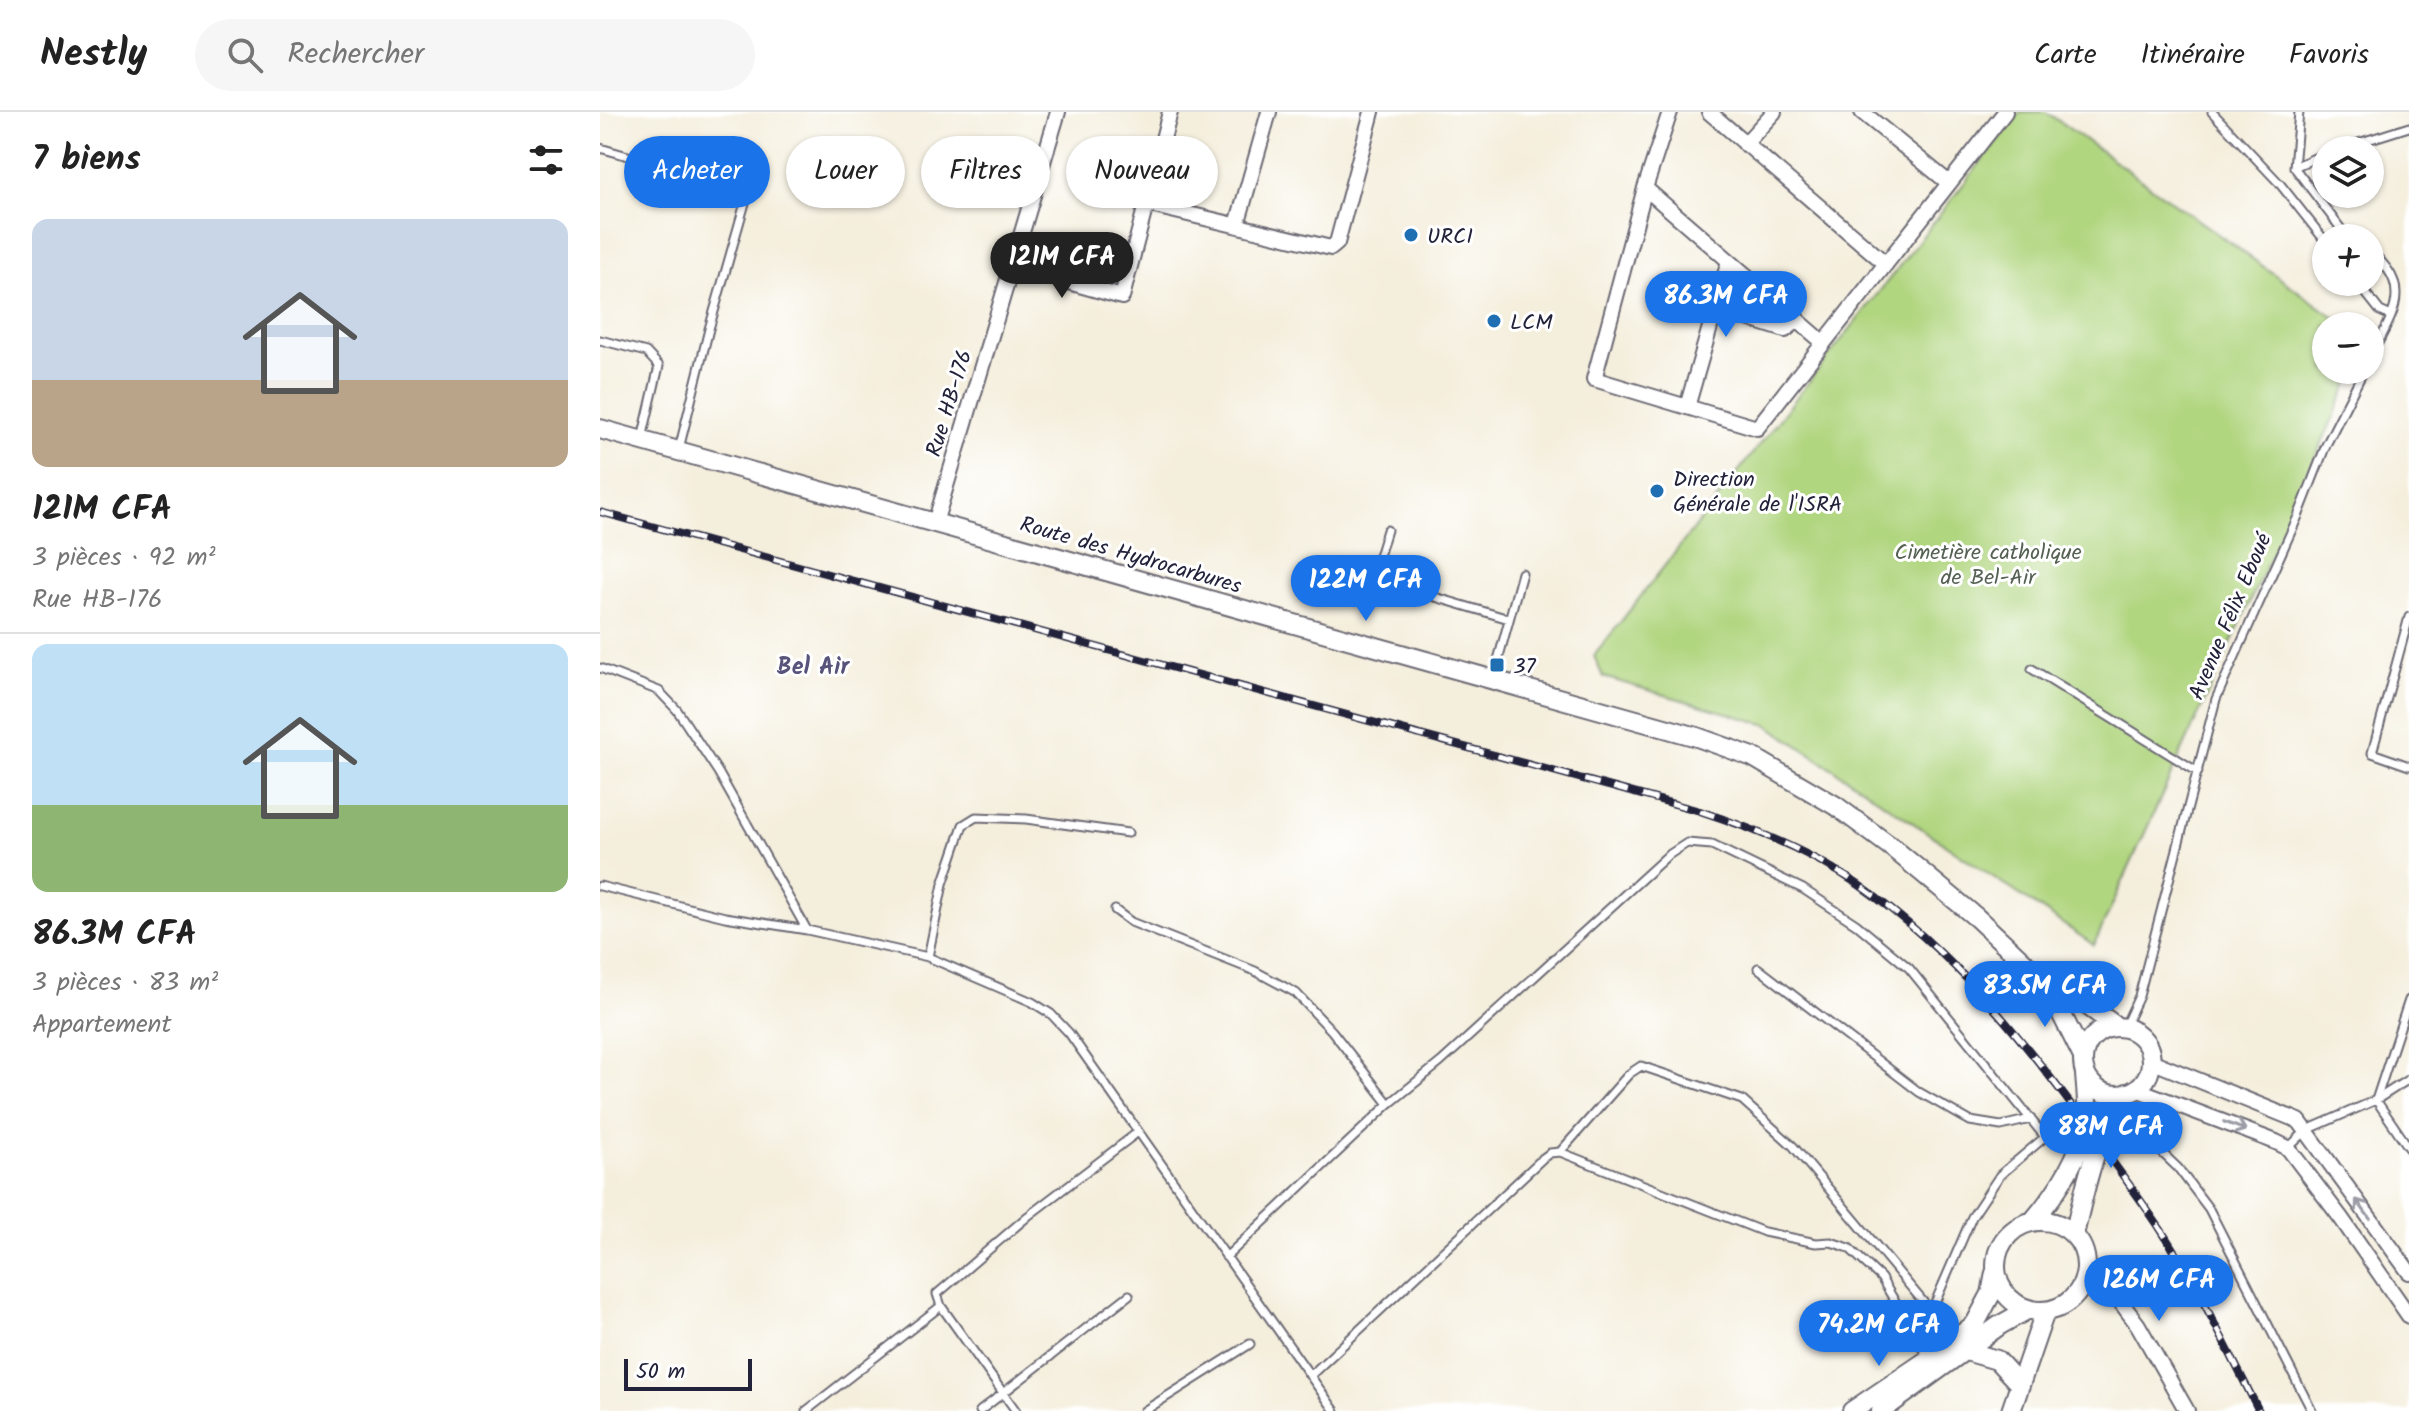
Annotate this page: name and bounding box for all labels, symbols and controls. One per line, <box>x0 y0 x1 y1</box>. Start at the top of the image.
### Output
search box <box>195 19 755 91</box>
text: Nestly <box>40 25 147 85</box>
text: Rechercher <box>287 31 424 79</box>
icon: search <box>223 33 267 77</box>
text: Carte <box>2034 33 2097 78</box>
text: Itinéraire <box>2141 33 2245 78</box>
text: Favoris <box>2289 33 2369 78</box>
text: 7 biens <box>32 133 141 187</box>
chip: Acheter <box>624 136 770 208</box>
chip: Louer <box>786 136 905 208</box>
chip: Filtres <box>921 136 1050 208</box>
chip: Nouveau <box>1066 136 1218 208</box>
map controls <box>2312 136 2384 384</box>
button: layers <box>2312 136 2384 208</box>
icon: filters <box>524 138 568 182</box>
place label: URCI <box>1427 220 1473 255</box>
button: + <box>2312 224 2384 296</box>
marker: URCI <box>1402 226 1420 244</box>
pin: 121M CFA <box>979 232 1145 300</box>
text: 121M CFA <box>1008 237 1116 279</box>
icon: home <box>228 271 372 415</box>
pin: 86.3M CFA <box>1634 271 1818 339</box>
text: 86.3M CFA <box>1663 276 1789 318</box>
place label: LCM <box>1510 306 1553 341</box>
marker: LCM <box>1485 312 1503 330</box>
button: − <box>2312 312 2384 384</box>
street label: Rue HB-176 <box>918 346 983 462</box>
place label: Direction Générale de l'ISRA <box>1673 463 1842 523</box>
marker: Direction Générale de l'ISRA <box>1648 482 1666 500</box>
text: 121M CFA <box>32 483 172 537</box>
street label: Route des Hydrocarbures <box>1015 508 1246 605</box>
street label: Avenue Félix Eboué <box>2180 527 2283 706</box>
park label: Cimetière catholique de Bel-Air <box>1894 536 2082 596</box>
text: 3 pièces · 92 m² <box>32 537 216 579</box>
pin: 122M CFA <box>1283 555 1449 623</box>
text: 122M CFA <box>1309 560 1423 602</box>
text: Rue HB-176 <box>32 579 162 621</box>
district label: Bel Air <box>777 648 850 687</box>
place label: 37 <box>1513 650 1537 685</box>
marker: 37 <box>1488 656 1506 674</box>
icon: home <box>228 696 372 840</box>
text: 86.3M CFA <box>32 908 197 962</box>
pin: 83.5M CFA <box>1953 961 2137 1029</box>
text: 3 pièces · 83 m² <box>32 962 218 1004</box>
text: 83.5M CFA <box>1982 966 2108 1008</box>
text: Appartement <box>32 1004 172 1046</box>
pin: 88M CFA <box>2037 1102 2185 1170</box>
text: 88M CFA <box>2058 1107 2164 1149</box>
one-way arrow <box>2222 1120 2247 1134</box>
one-way arrow <box>2355 1199 2372 1220</box>
pin: 126M CFA <box>2076 1255 2242 1323</box>
text: 126M CFA <box>2102 1260 2216 1302</box>
pin: 74.2M CFA <box>1787 1300 1971 1368</box>
text: 74.2M CFA <box>1817 1305 1941 1347</box>
scale bar <box>624 1355 752 1391</box>
text: 50 m <box>636 1355 685 1390</box>

